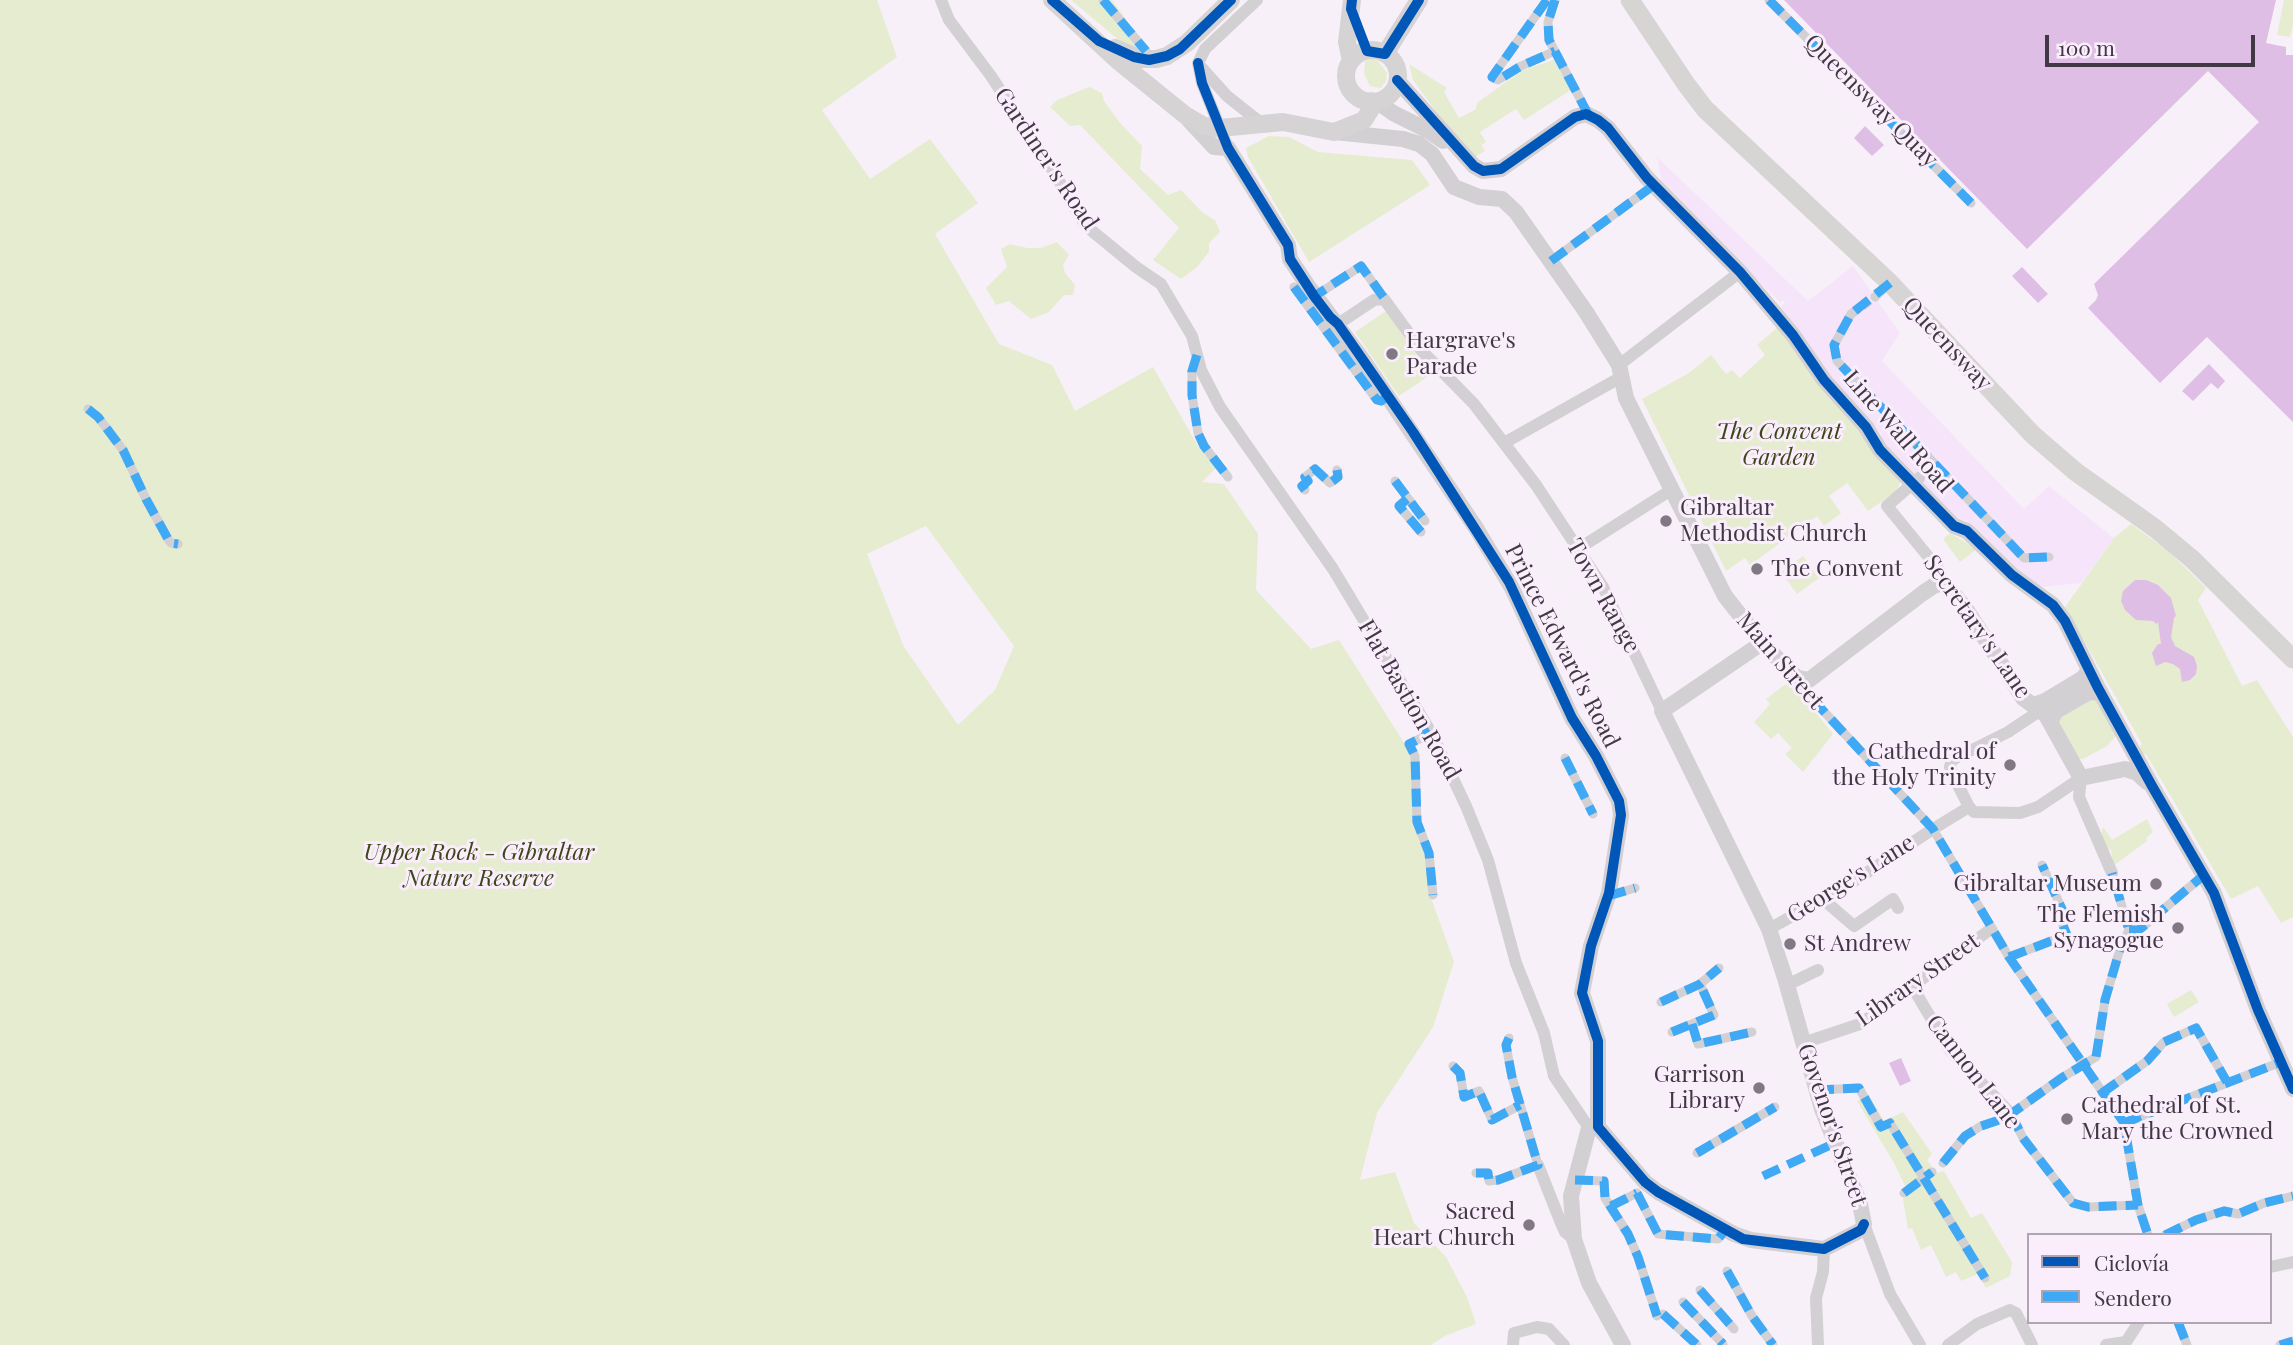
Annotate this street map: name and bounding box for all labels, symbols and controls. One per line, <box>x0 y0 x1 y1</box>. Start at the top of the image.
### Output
scale bar <box>2048 21 2258 65</box>
street label: Queensway Quay <box>1799 29 1943 173</box>
text: 100 m <box>2058 33 2115 61</box>
street label: Gardiner's Road <box>988 83 1104 235</box>
street label: Queensway <box>1897 291 1997 397</box>
place label: Hargrave's Parade <box>1406 327 1516 381</box>
marker: Hargrave's Parade <box>1384 346 1400 362</box>
street label: Line Wall Road <box>1837 365 1959 499</box>
park label: The Convent Garden <box>1716 418 1842 472</box>
place label: Gibraltar Methodist Church <box>1680 494 1867 548</box>
marker: Gibraltar Methodist Church <box>1658 513 1674 529</box>
street label: Town Range <box>1560 534 1646 658</box>
street label: Prince Edward's Road <box>1499 540 1625 752</box>
street label: Secretary's Lane <box>1917 550 2037 704</box>
place label: The Convent <box>1771 555 1903 583</box>
marker: The Convent <box>1749 561 1765 577</box>
street label: Main Street <box>1730 607 1830 715</box>
street label: Flat Bastion Road <box>1352 615 1466 785</box>
place label: Cathedral of the Holy Trinity <box>1832 738 1996 792</box>
marker: Cathedral of the Holy Trinity <box>2002 757 2018 773</box>
street label: George's Lane <box>1782 829 1920 929</box>
park label: Upper Rock - Gibraltar Nature Reserve <box>364 839 594 893</box>
place label: Gibraltar Museum <box>1953 870 2142 898</box>
marker: Gibraltar Museum <box>2148 876 2164 892</box>
place label: The Flemish Synagogue <box>2037 901 2164 955</box>
marker: The Flemish Synagogue <box>2170 920 2186 936</box>
street label: Library Street <box>1851 927 1985 1033</box>
place label: St Andrew <box>1804 930 1911 958</box>
marker: St Andrew <box>1782 936 1798 952</box>
street label: Cannon Lane <box>1920 1009 2026 1135</box>
street label: Govenor's Street <box>1791 1040 1873 1210</box>
place label: Garrison Library <box>1654 1061 1745 1115</box>
marker: Garrison Library <box>1751 1080 1767 1096</box>
place label: Cathedral of St. Mary the Crowned <box>2081 1092 2273 1146</box>
marker: Cathedral of St. Mary the Crowned <box>2059 1111 2075 1127</box>
place label: Sacred Heart Church <box>1374 1198 1515 1252</box>
marker: Sacred Heart Church <box>1521 1217 1537 1233</box>
legend <box>2027 1233 2272 1324</box>
text: Ciclovía <box>2094 1248 2169 1276</box>
text: Sendero <box>2094 1283 2172 1311</box>

